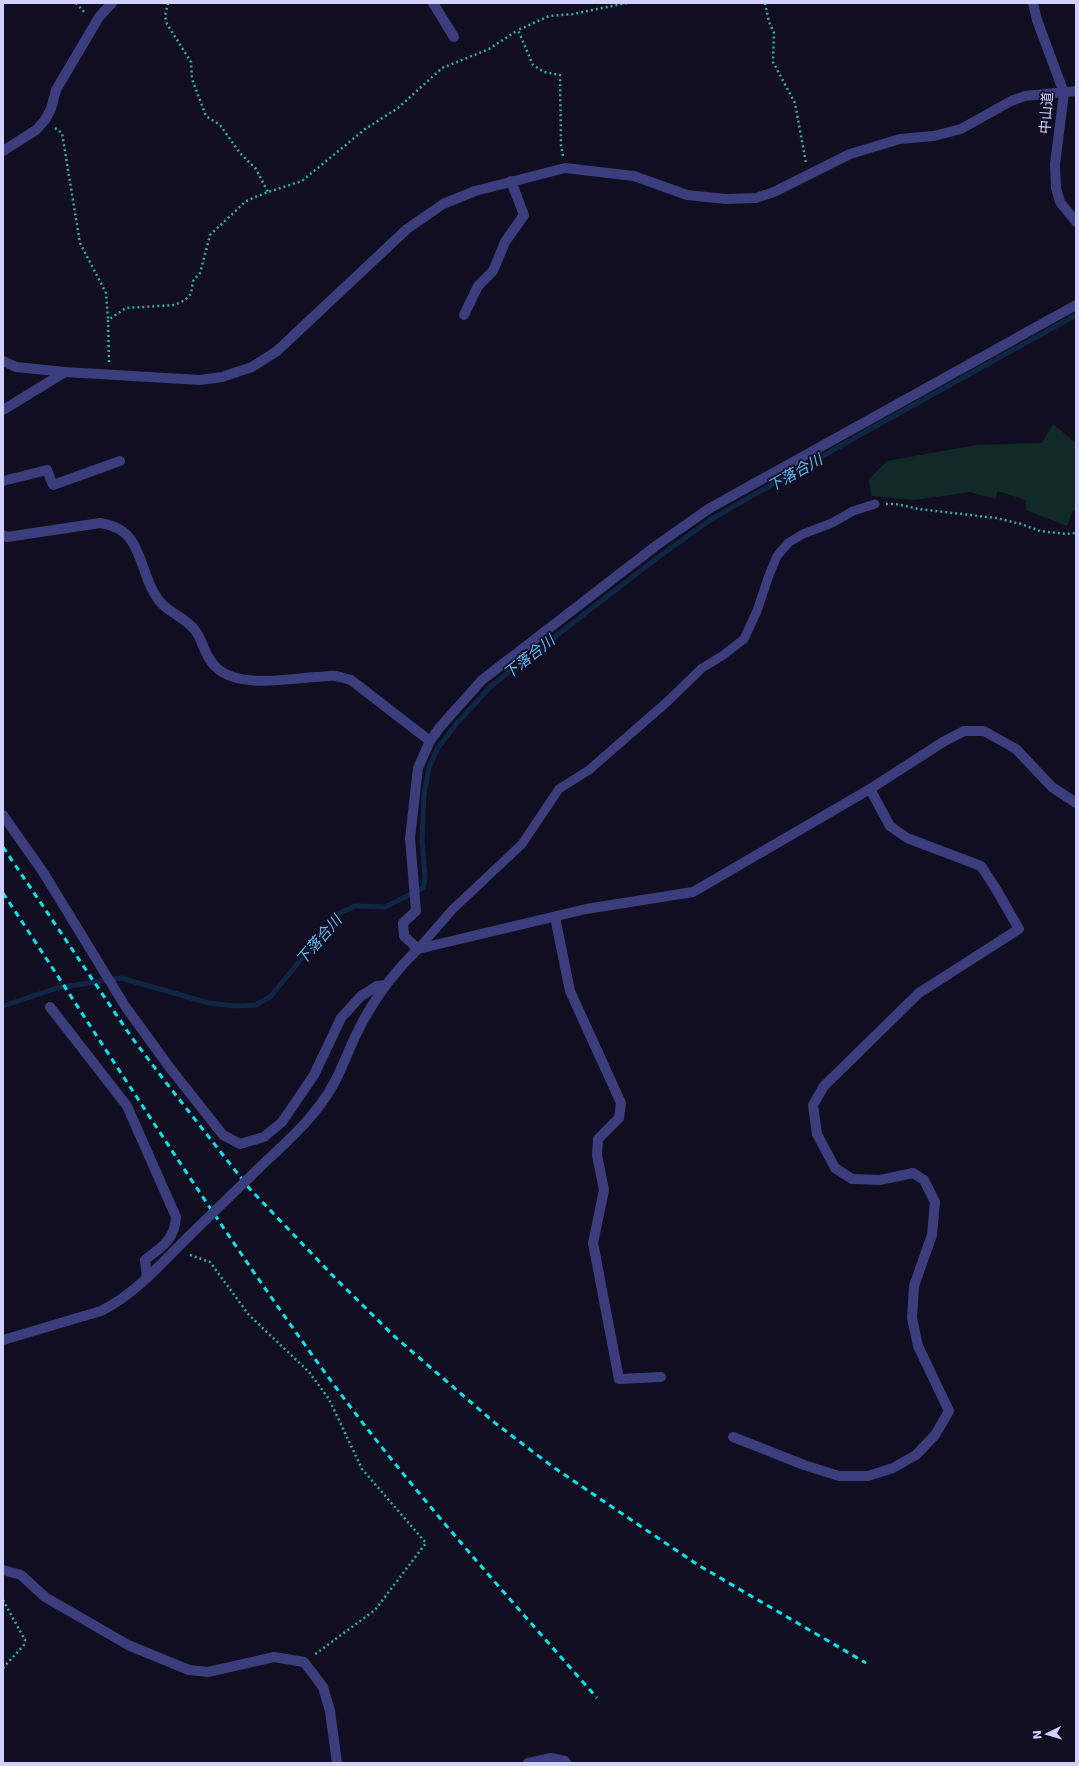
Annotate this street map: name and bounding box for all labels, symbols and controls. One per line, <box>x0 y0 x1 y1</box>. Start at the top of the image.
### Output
street label: 中山道 <box>1037 91 1055 135</box>
water label: 下落合川 <box>764 450 827 495</box>
water label: 下落合川 <box>500 630 560 683</box>
water label: 下落合川 <box>293 910 347 969</box>
north arrow <box>1027 1714 1067 1754</box>
text: N <box>1031 1730 1044 1740</box>

